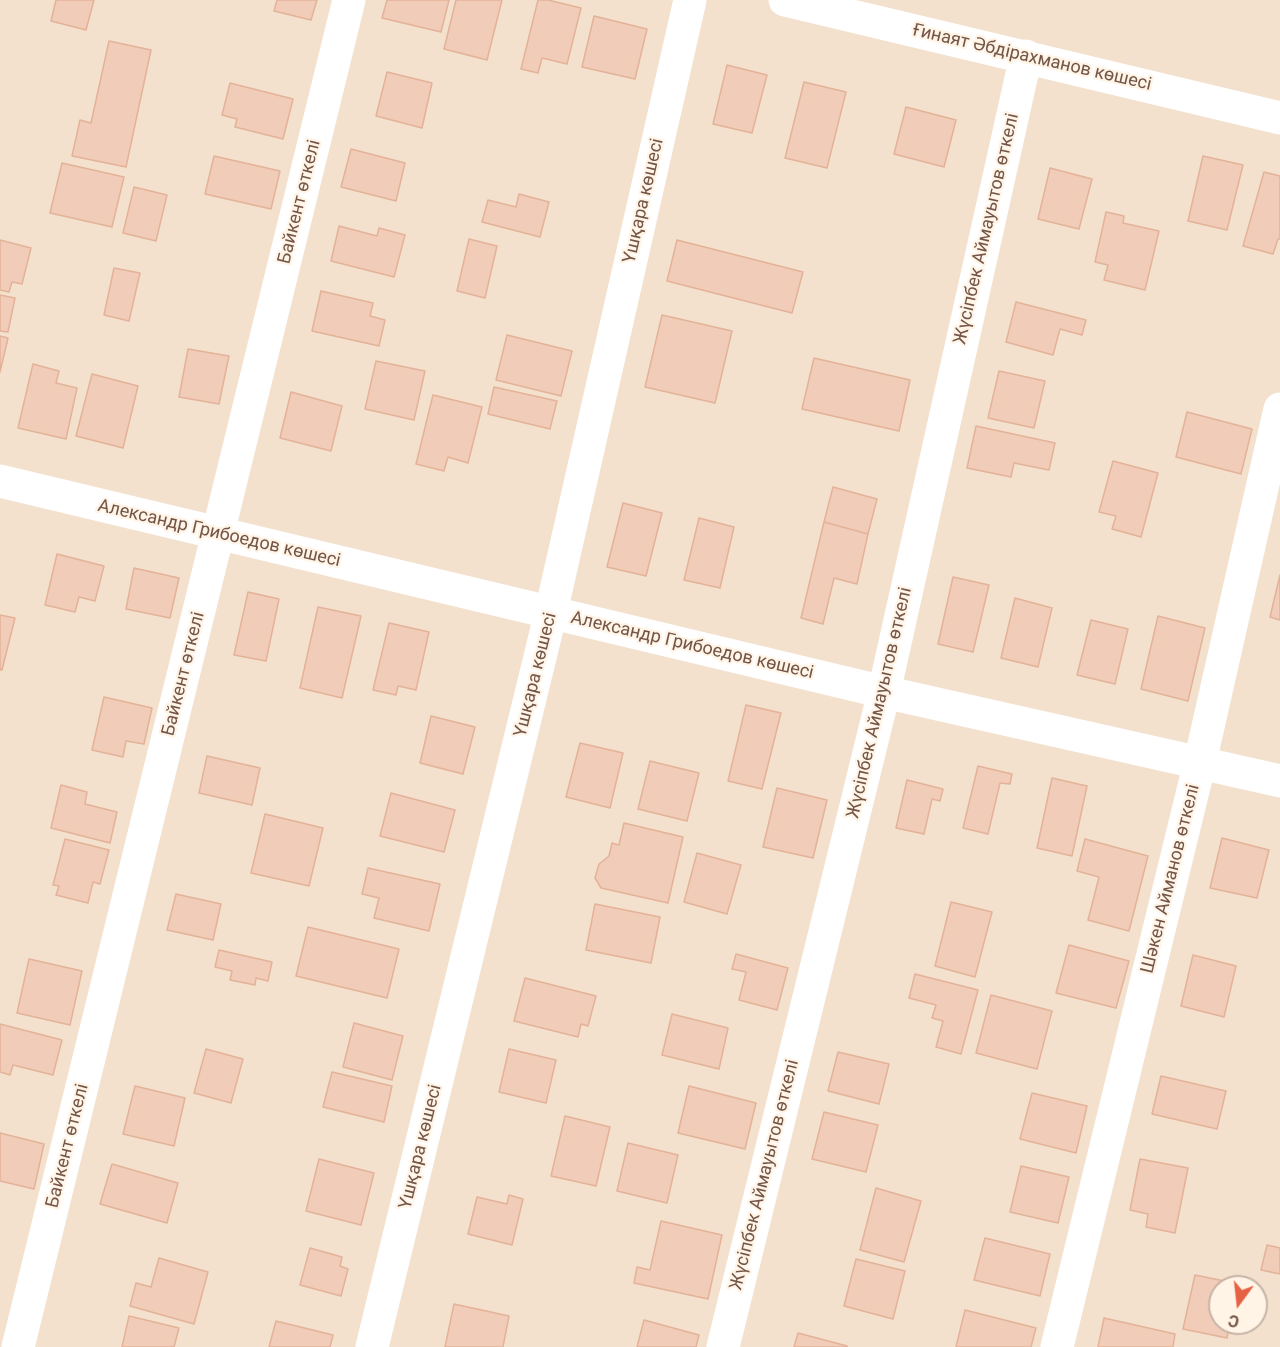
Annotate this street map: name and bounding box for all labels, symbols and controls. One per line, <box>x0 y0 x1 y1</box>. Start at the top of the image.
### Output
street label: Ғинаят Әбдірахманов көшесі <box>911 20 1153 96</box>
street label: Жүсіпбек Аймауытов өткелі <box>950 111 1024 347</box>
street label: Үшқара көшесі <box>619 136 669 266</box>
street label: Байкент өткелі <box>274 138 326 266</box>
street label: Александр Грибоедов көшесі <box>95 496 343 572</box>
street label: Жүсіпбек Аймауытов өткелі <box>843 585 917 821</box>
street label: Александр Грибоедов көшесі <box>568 608 816 684</box>
street label: Байкент өткелі <box>158 610 210 738</box>
street label: Үшқара көшесі <box>510 611 562 739</box>
street label: Шәкен Айманов өткелі <box>1137 782 1205 976</box>
street label: Жүсіпбек Аймауытов өткелі <box>726 1058 804 1292</box>
street label: Байкент өткелі <box>42 1082 94 1210</box>
street label: Үшқара көшесі <box>395 1083 447 1211</box>
north arrow <box>1208 1275 1268 1335</box>
text: С <box>1226 1310 1241 1331</box>

